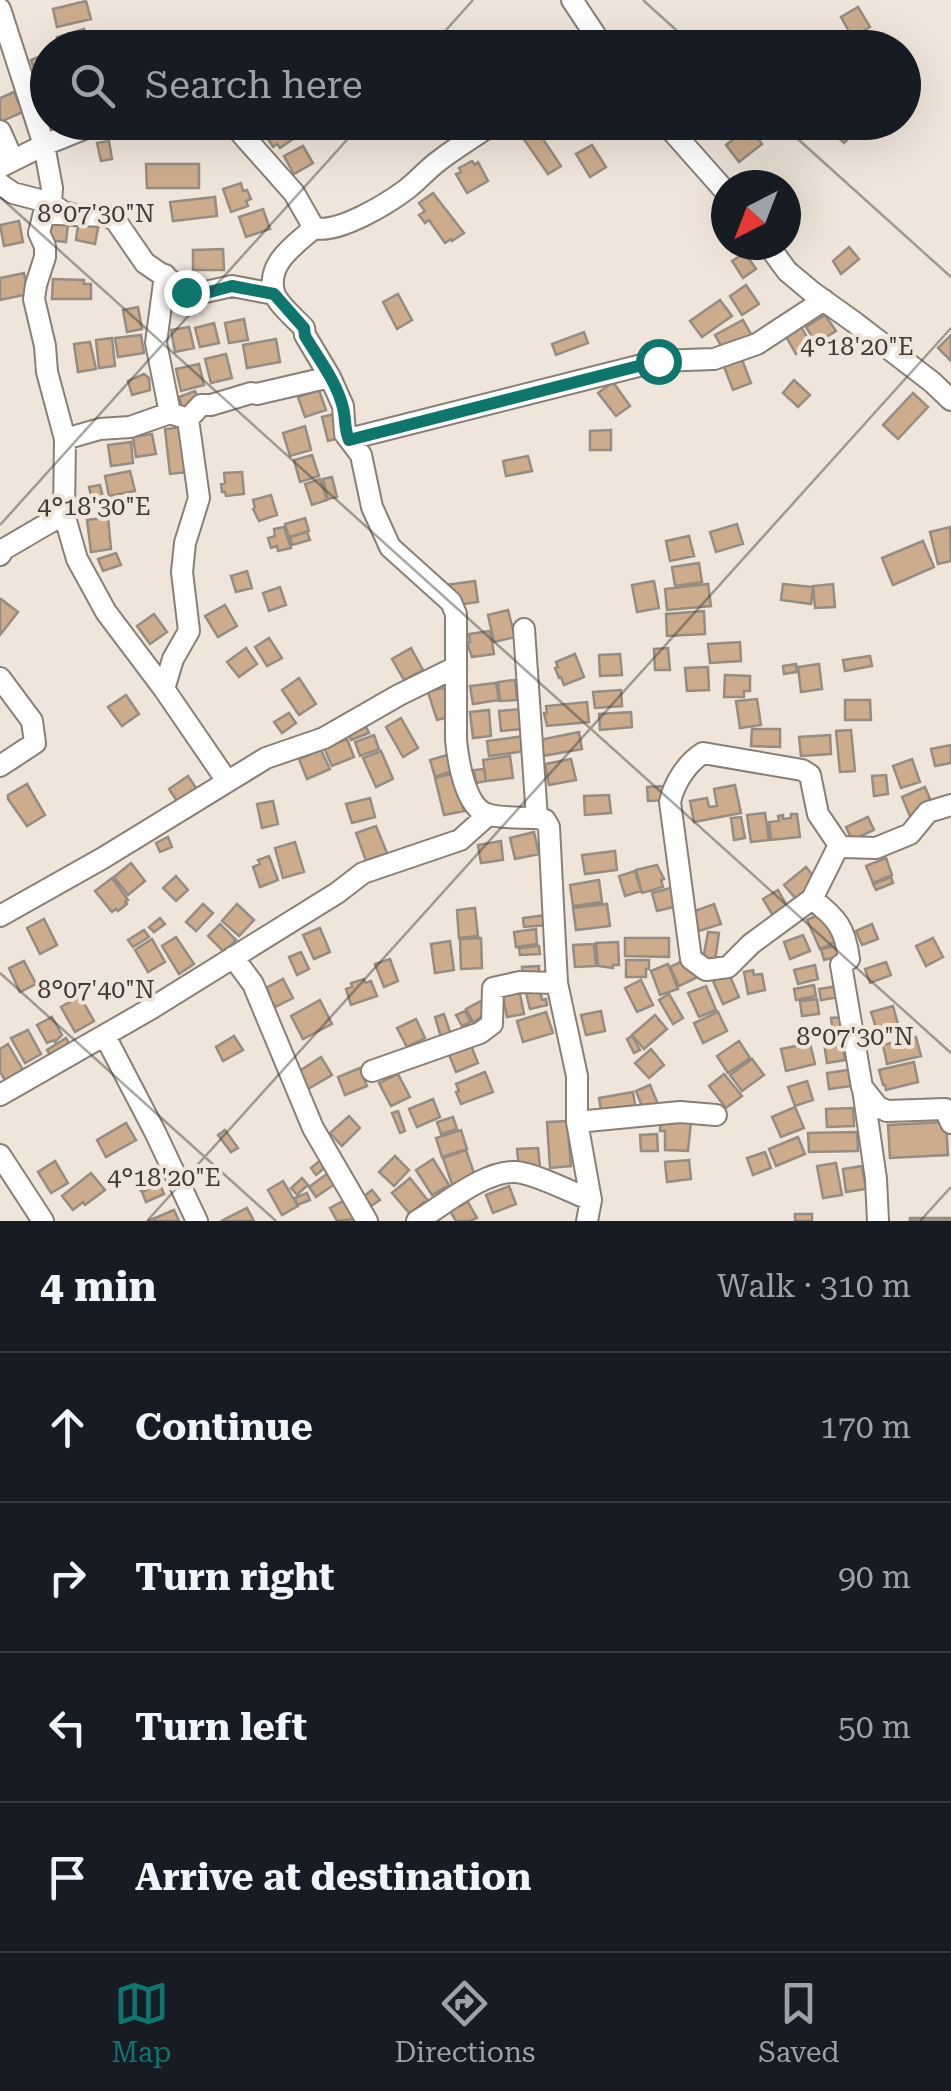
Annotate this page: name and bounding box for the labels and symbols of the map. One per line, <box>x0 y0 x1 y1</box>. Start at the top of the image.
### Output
north arrow <box>711 170 801 260</box>
text: 8°07'30"N <box>37 199 155 228</box>
route end <box>164 270 210 316</box>
text: 4°18'20"E <box>800 332 914 361</box>
route start <box>636 339 682 385</box>
text: 4°18'30"E <box>37 492 151 521</box>
text: 8°07'40"N <box>37 975 155 1004</box>
text: 8°07'30"N <box>796 1022 914 1051</box>
text: 4°18'20"E <box>107 1163 221 1192</box>

